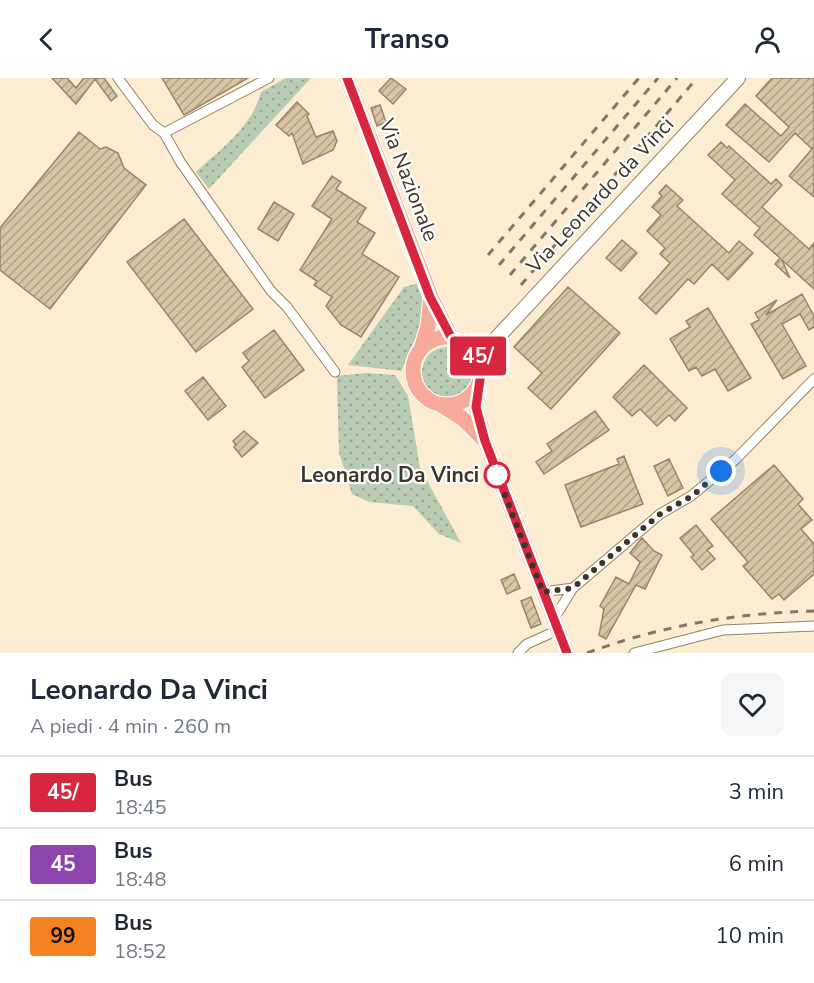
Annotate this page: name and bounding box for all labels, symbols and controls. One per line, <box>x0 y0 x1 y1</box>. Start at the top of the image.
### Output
text: Transo <box>365 21 449 58</box>
icon: back <box>30 23 63 56</box>
icon: person <box>751 23 784 56</box>
street label: Via Leonardo da Vinci <box>519 111 680 280</box>
street label: Via Nazionale <box>372 114 445 245</box>
line badge: 45/ <box>444 336 512 376</box>
text: 45/ <box>462 342 494 370</box>
your location <box>706 456 736 486</box>
place label: Leonardo Da Vinci <box>301 461 479 489</box>
marker: Leonardo Da Vinci <box>484 462 510 488</box>
text: Leonardo Da Vinci <box>30 671 268 709</box>
button: heart <box>721 673 784 736</box>
text: A piedi · 4 min · 260 m <box>30 713 231 740</box>
text: Bus <box>114 764 153 794</box>
text: 3 min <box>729 777 784 807</box>
text: 45/ <box>47 778 79 806</box>
text: 18:45 <box>114 794 167 821</box>
text: Bus <box>114 836 153 866</box>
text: 6 min <box>729 849 784 879</box>
text: 45 <box>50 850 76 878</box>
text: 18:48 <box>114 866 167 893</box>
text: Bus <box>114 908 153 938</box>
text: 10 min <box>716 921 784 951</box>
text: 99 <box>50 922 76 950</box>
text: 18:52 <box>114 938 167 965</box>

